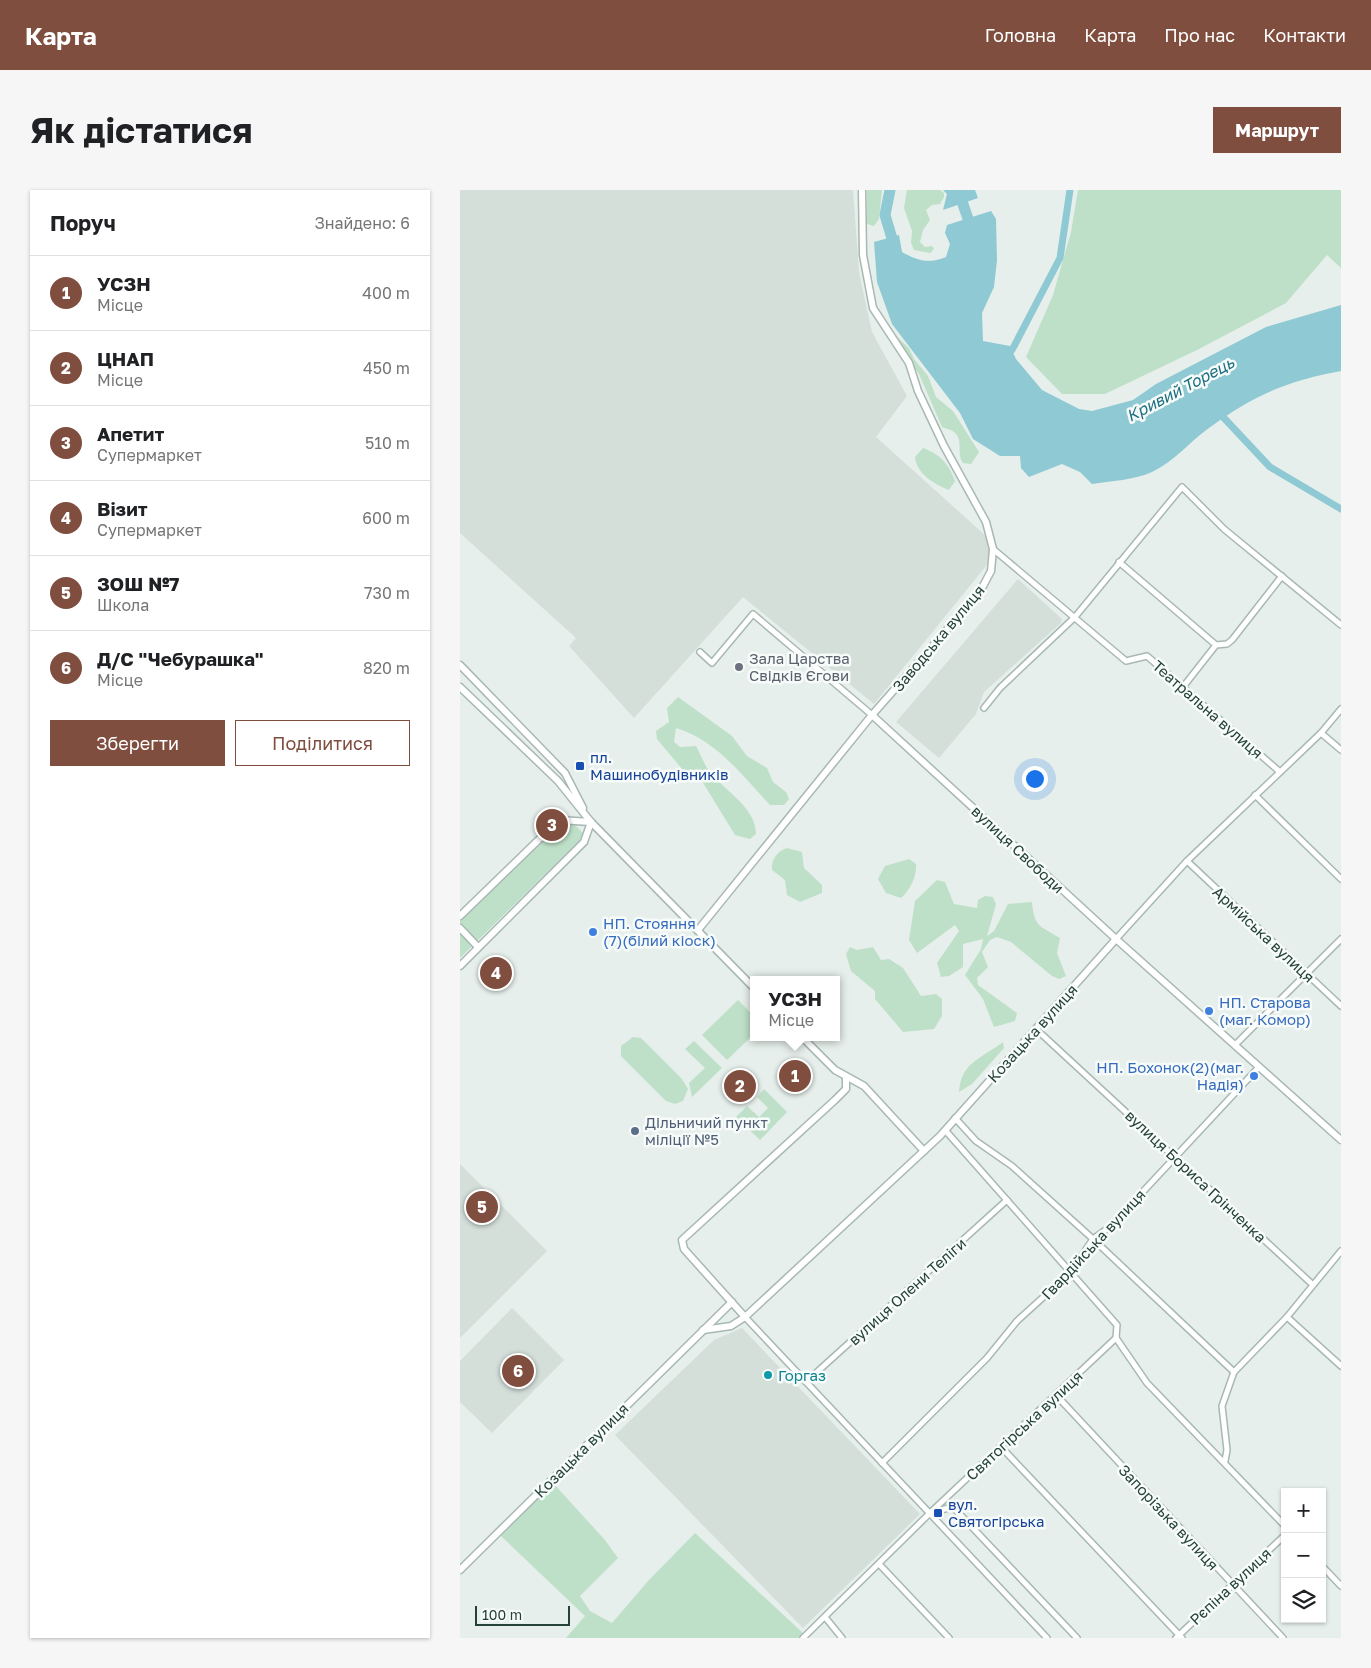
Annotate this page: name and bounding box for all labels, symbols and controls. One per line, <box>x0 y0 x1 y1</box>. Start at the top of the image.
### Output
text: Карта <box>25 21 97 50</box>
text: Головна <box>985 24 1056 46</box>
text: Карта <box>1084 24 1136 46</box>
text: Про нас <box>1164 24 1235 46</box>
text: Контакти <box>1263 24 1346 46</box>
button: Маршрут <box>1213 107 1341 153</box>
text: Як дістатися <box>30 109 253 151</box>
text: Поруч <box>50 210 116 236</box>
text: Знайдено: 6 <box>314 213 410 233</box>
text: УСЗН <box>97 272 151 295</box>
text: 1 <box>62 283 70 303</box>
text: 400 m <box>362 283 410 303</box>
text: Місце <box>97 295 143 315</box>
text: ЦНАП <box>97 347 154 370</box>
water label: Кривий Торець <box>1123 352 1238 426</box>
text: 2 <box>61 358 71 378</box>
text: 450 m <box>363 358 410 378</box>
text: Місце <box>97 370 143 390</box>
text: Апетит <box>97 422 164 445</box>
text: 3 <box>61 433 71 453</box>
text: 510 m <box>365 433 410 453</box>
text: Супермаркет <box>97 445 202 465</box>
text: Візит <box>97 497 148 520</box>
text: 4 <box>61 508 71 528</box>
text: 600 m <box>362 508 410 528</box>
text: Супермаркет <box>97 520 202 540</box>
text: ЗОШ №7 <box>97 572 179 595</box>
street label: Заводська вулиця <box>888 581 988 695</box>
text: 5 <box>61 583 71 603</box>
text: 730 m <box>364 583 410 603</box>
text: Школа <box>97 595 149 615</box>
text: Д/С "Чебурашка" <box>97 647 264 670</box>
place label: Зала Царства Свідків Єгови <box>749 649 850 684</box>
street label: Театральна вулиця <box>1149 656 1267 762</box>
text: 6 <box>61 658 71 678</box>
text: 820 m <box>363 658 410 678</box>
marker: Зала Царства Свідків Єгови <box>733 661 745 673</box>
text: Місце <box>97 670 143 690</box>
button: Зберегти <box>50 720 225 766</box>
button: Поділитися <box>235 720 410 766</box>
place label: пл. Машинобудівників <box>590 748 728 783</box>
marker: пл. Машинобудівників <box>574 760 586 772</box>
your location <box>1022 766 1048 792</box>
street label: вулиця Свободи <box>968 802 1068 896</box>
pin: 3 <box>536 806 568 844</box>
street label: Армійська вулиця <box>1210 882 1318 986</box>
place label: НП. Стояння (7)(білий кіоск) <box>603 914 716 949</box>
marker: НП. Стояння (7)(білий кіоск) <box>587 926 599 938</box>
pin: 4 <box>480 954 512 992</box>
popup <box>750 976 840 1041</box>
street label: Козацька вулиця <box>983 980 1081 1086</box>
text: УСЗН <box>768 987 822 1010</box>
place label: НП. Старова (маг. Комор) <box>1219 993 1311 1028</box>
marker: НП. Старова (маг. Комор) <box>1203 1005 1215 1017</box>
text: Місце <box>768 1010 814 1030</box>
pin: 1 <box>779 1057 811 1095</box>
place label: НП. Бохонок(2)(маг. Надія) <box>1096 1058 1244 1093</box>
pin: 2 <box>724 1067 756 1105</box>
marker: НП. Бохонок(2)(маг. Надія) <box>1248 1070 1260 1082</box>
street label: вулиця Бориса Грінченка <box>1122 1106 1270 1246</box>
place label: Дільничий пункт міліції №5 <box>645 1113 768 1148</box>
marker: Дільничий пункт міліції №5 <box>629 1125 641 1137</box>
street label: Гвардійська вулиця <box>1037 1185 1149 1303</box>
pin: 5 <box>466 1188 498 1226</box>
street label: вулиця Олени Теліги <box>845 1234 969 1348</box>
pin: 6 <box>502 1352 534 1390</box>
place label: Горгаз <box>778 1366 826 1384</box>
street label: Святогірська вулиця <box>962 1366 1086 1484</box>
marker: Горгаз <box>762 1369 774 1381</box>
street label: Козацька вулиця <box>530 1399 632 1501</box>
street label: Запорізька вулиця <box>1115 1460 1223 1574</box>
map controls <box>1281 1488 1326 1623</box>
button: + <box>1281 1488 1326 1533</box>
place label: вул. Святогірська <box>948 1495 1045 1530</box>
marker: вул. Святогірська <box>932 1507 944 1519</box>
button: − <box>1281 1533 1326 1578</box>
street label: Рєпіна вулиця <box>1186 1544 1274 1628</box>
button: layers <box>1281 1578 1326 1623</box>
scale bar <box>475 1603 570 1626</box>
text: 100 m <box>482 1606 522 1623</box>

